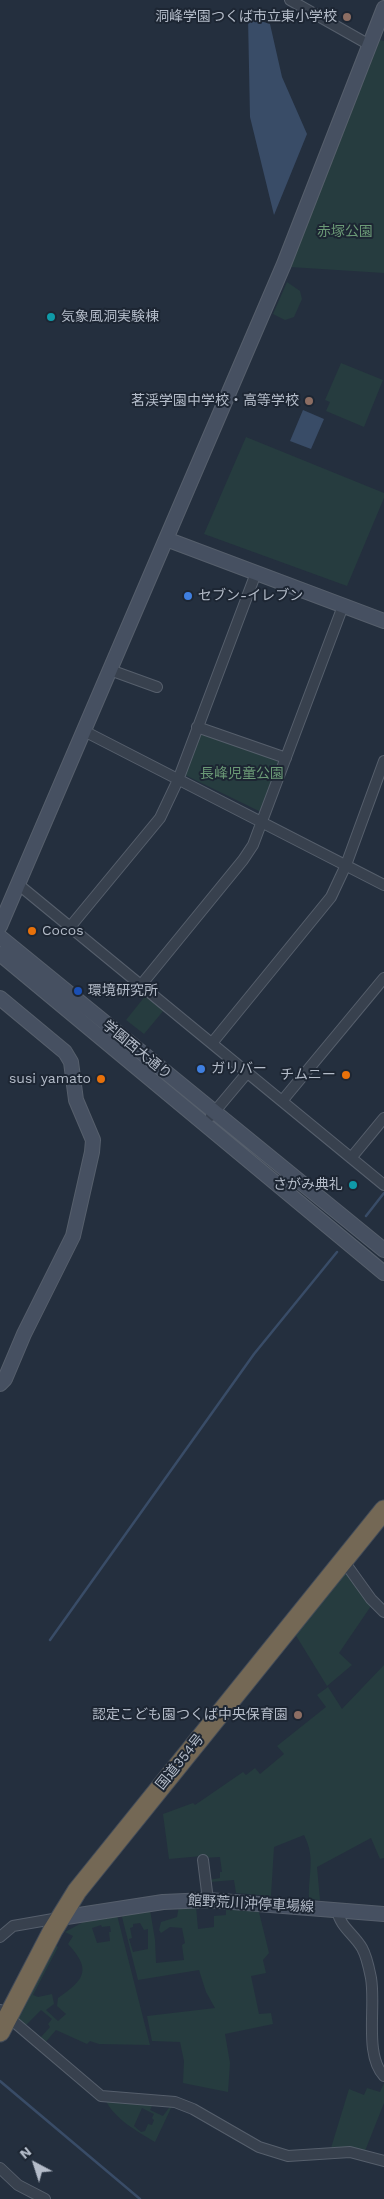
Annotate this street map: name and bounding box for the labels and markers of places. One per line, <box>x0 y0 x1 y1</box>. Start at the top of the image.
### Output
place label: 洞峰学園つくば市立東小学校 <box>155 9 337 25</box>
marker: 洞峰学園つくば市立東小学校 <box>341 11 353 23</box>
place label: 気象風洞実験棟 <box>61 309 159 325</box>
marker: 気象風洞実験棟 <box>45 311 57 323</box>
place label: 茗渓学園中学校・高等学校 <box>131 393 299 409</box>
marker: 茗渓学園中学校・高等学校 <box>303 395 315 407</box>
place label: セブン-イレブン <box>198 588 303 604</box>
marker: セブン-イレブン <box>182 590 194 602</box>
place label: Cocos <box>42 923 84 939</box>
marker: Cocos <box>26 925 38 937</box>
place label: 環境研究所 <box>88 983 158 999</box>
marker: 環境研究所 <box>72 985 84 997</box>
place label: ガリバー <box>211 1061 267 1077</box>
marker: ガリバー <box>195 1063 207 1075</box>
place label: チムニー <box>280 1067 336 1083</box>
marker: チムニー <box>340 1069 352 1081</box>
place label: susi yamato <box>9 1071 91 1087</box>
marker: susi yamato <box>95 1073 107 1085</box>
place label: さがみ典礼 <box>273 1177 343 1193</box>
marker: さがみ典礼 <box>347 1179 359 1191</box>
place label: 認定こども園つくば中央保育園 <box>92 1707 288 1723</box>
marker: 認定こども園つくば中央保育園 <box>292 1709 304 1721</box>

